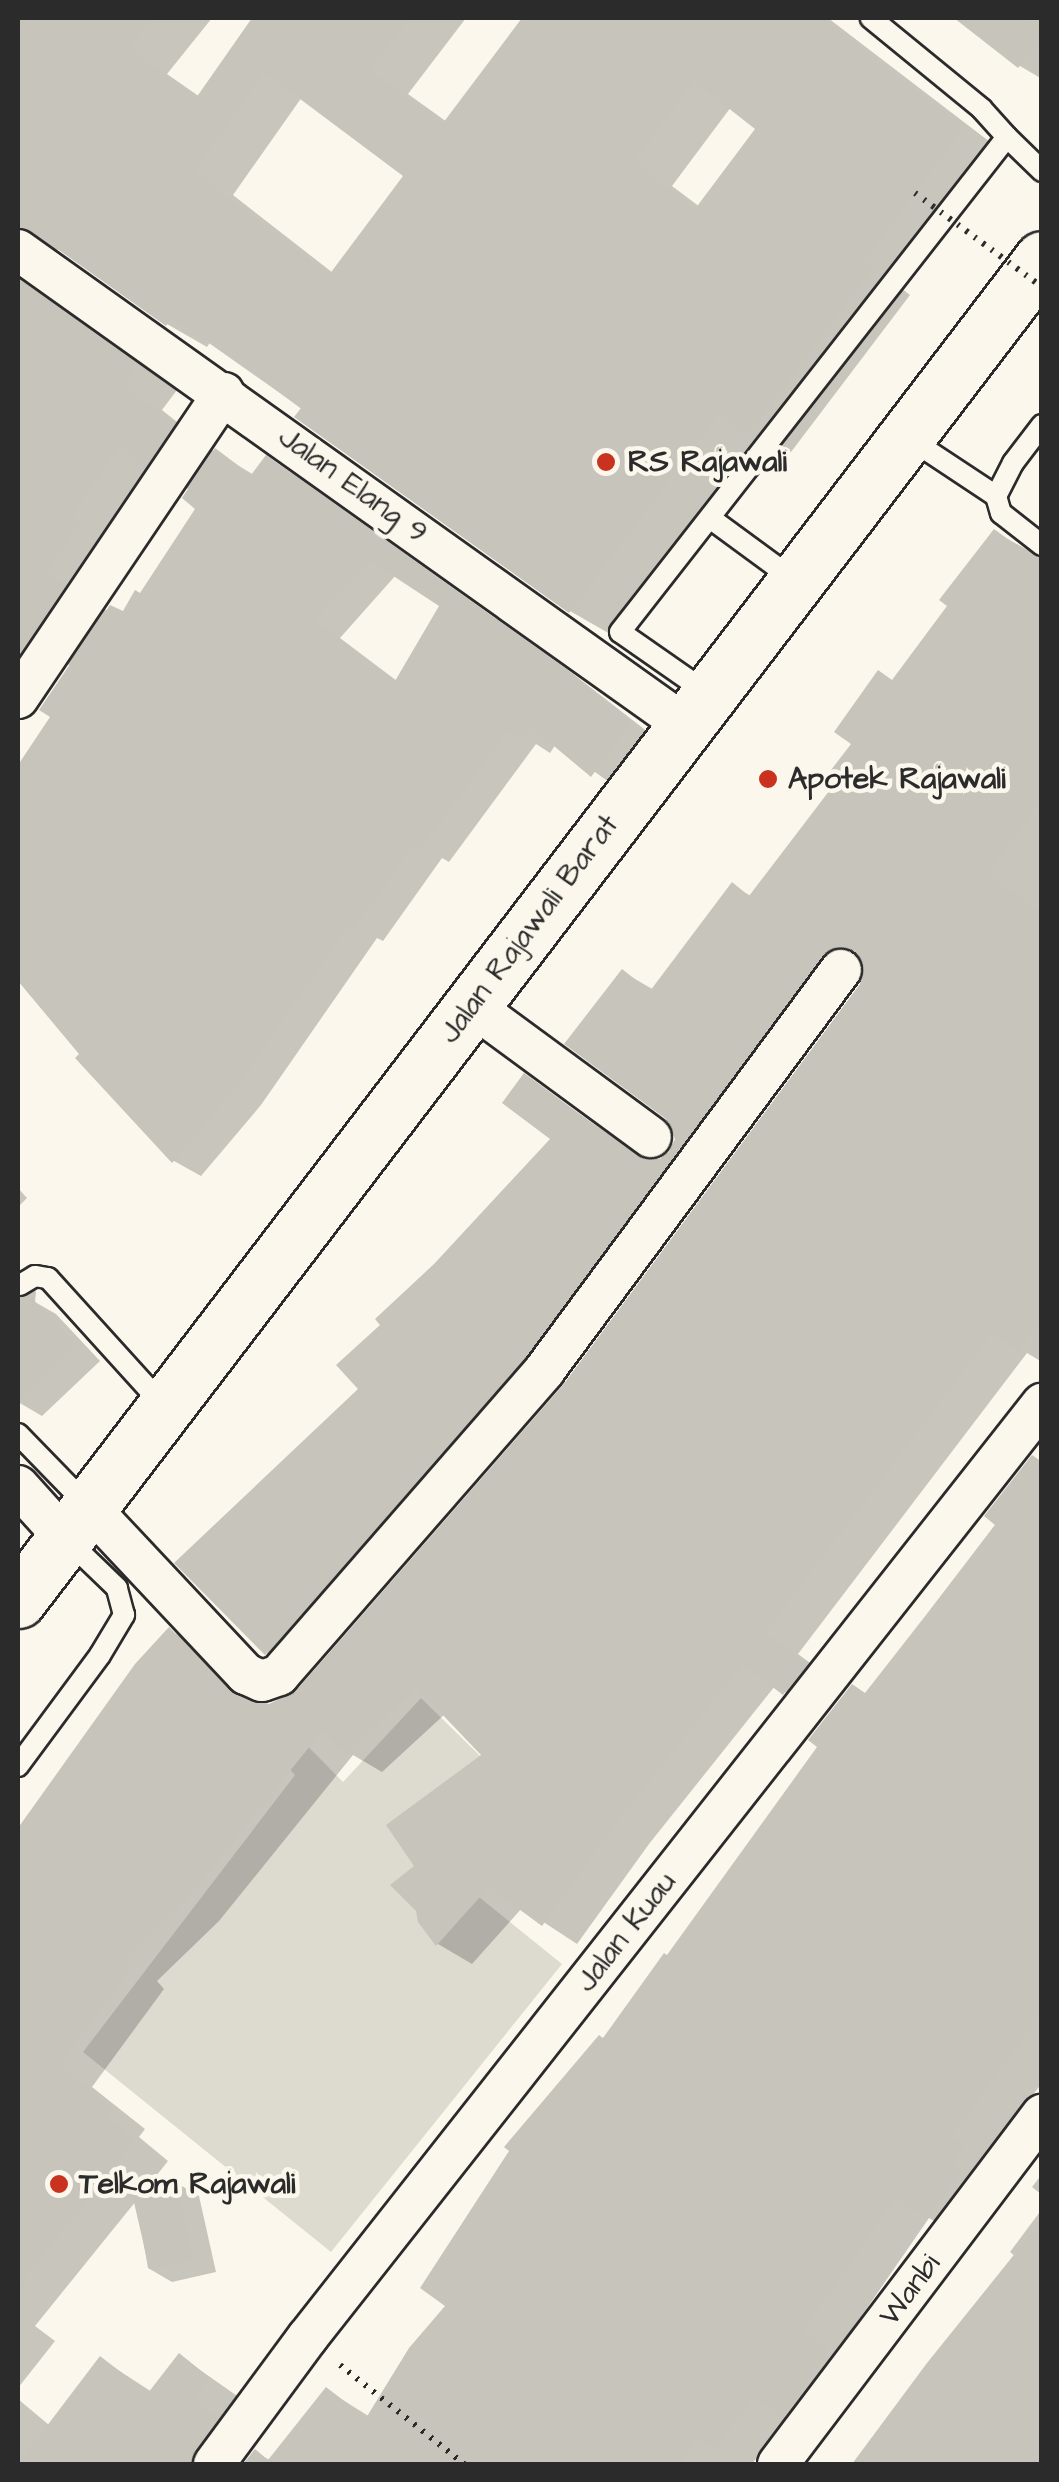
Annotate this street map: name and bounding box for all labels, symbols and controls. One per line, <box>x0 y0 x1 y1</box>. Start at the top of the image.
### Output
street label: Jalan Elang 9 <box>271 419 435 551</box>
place label: RS Rajawali <box>628 444 787 480</box>
marker: RS Rajawali <box>593 449 619 475</box>
place label: Apotek Rajawali <box>788 761 1006 797</box>
marker: Apotek Rajawali <box>757 768 779 790</box>
street label: Jalan Rajawali Barat <box>431 808 627 1050</box>
street label: Jalan Kuau <box>568 1865 684 1999</box>
place label: Telkom Rajawali <box>79 2166 295 2202</box>
marker: Telkom Rajawali <box>48 2173 70 2195</box>
street label: Wanbi <box>872 2247 948 2333</box>

